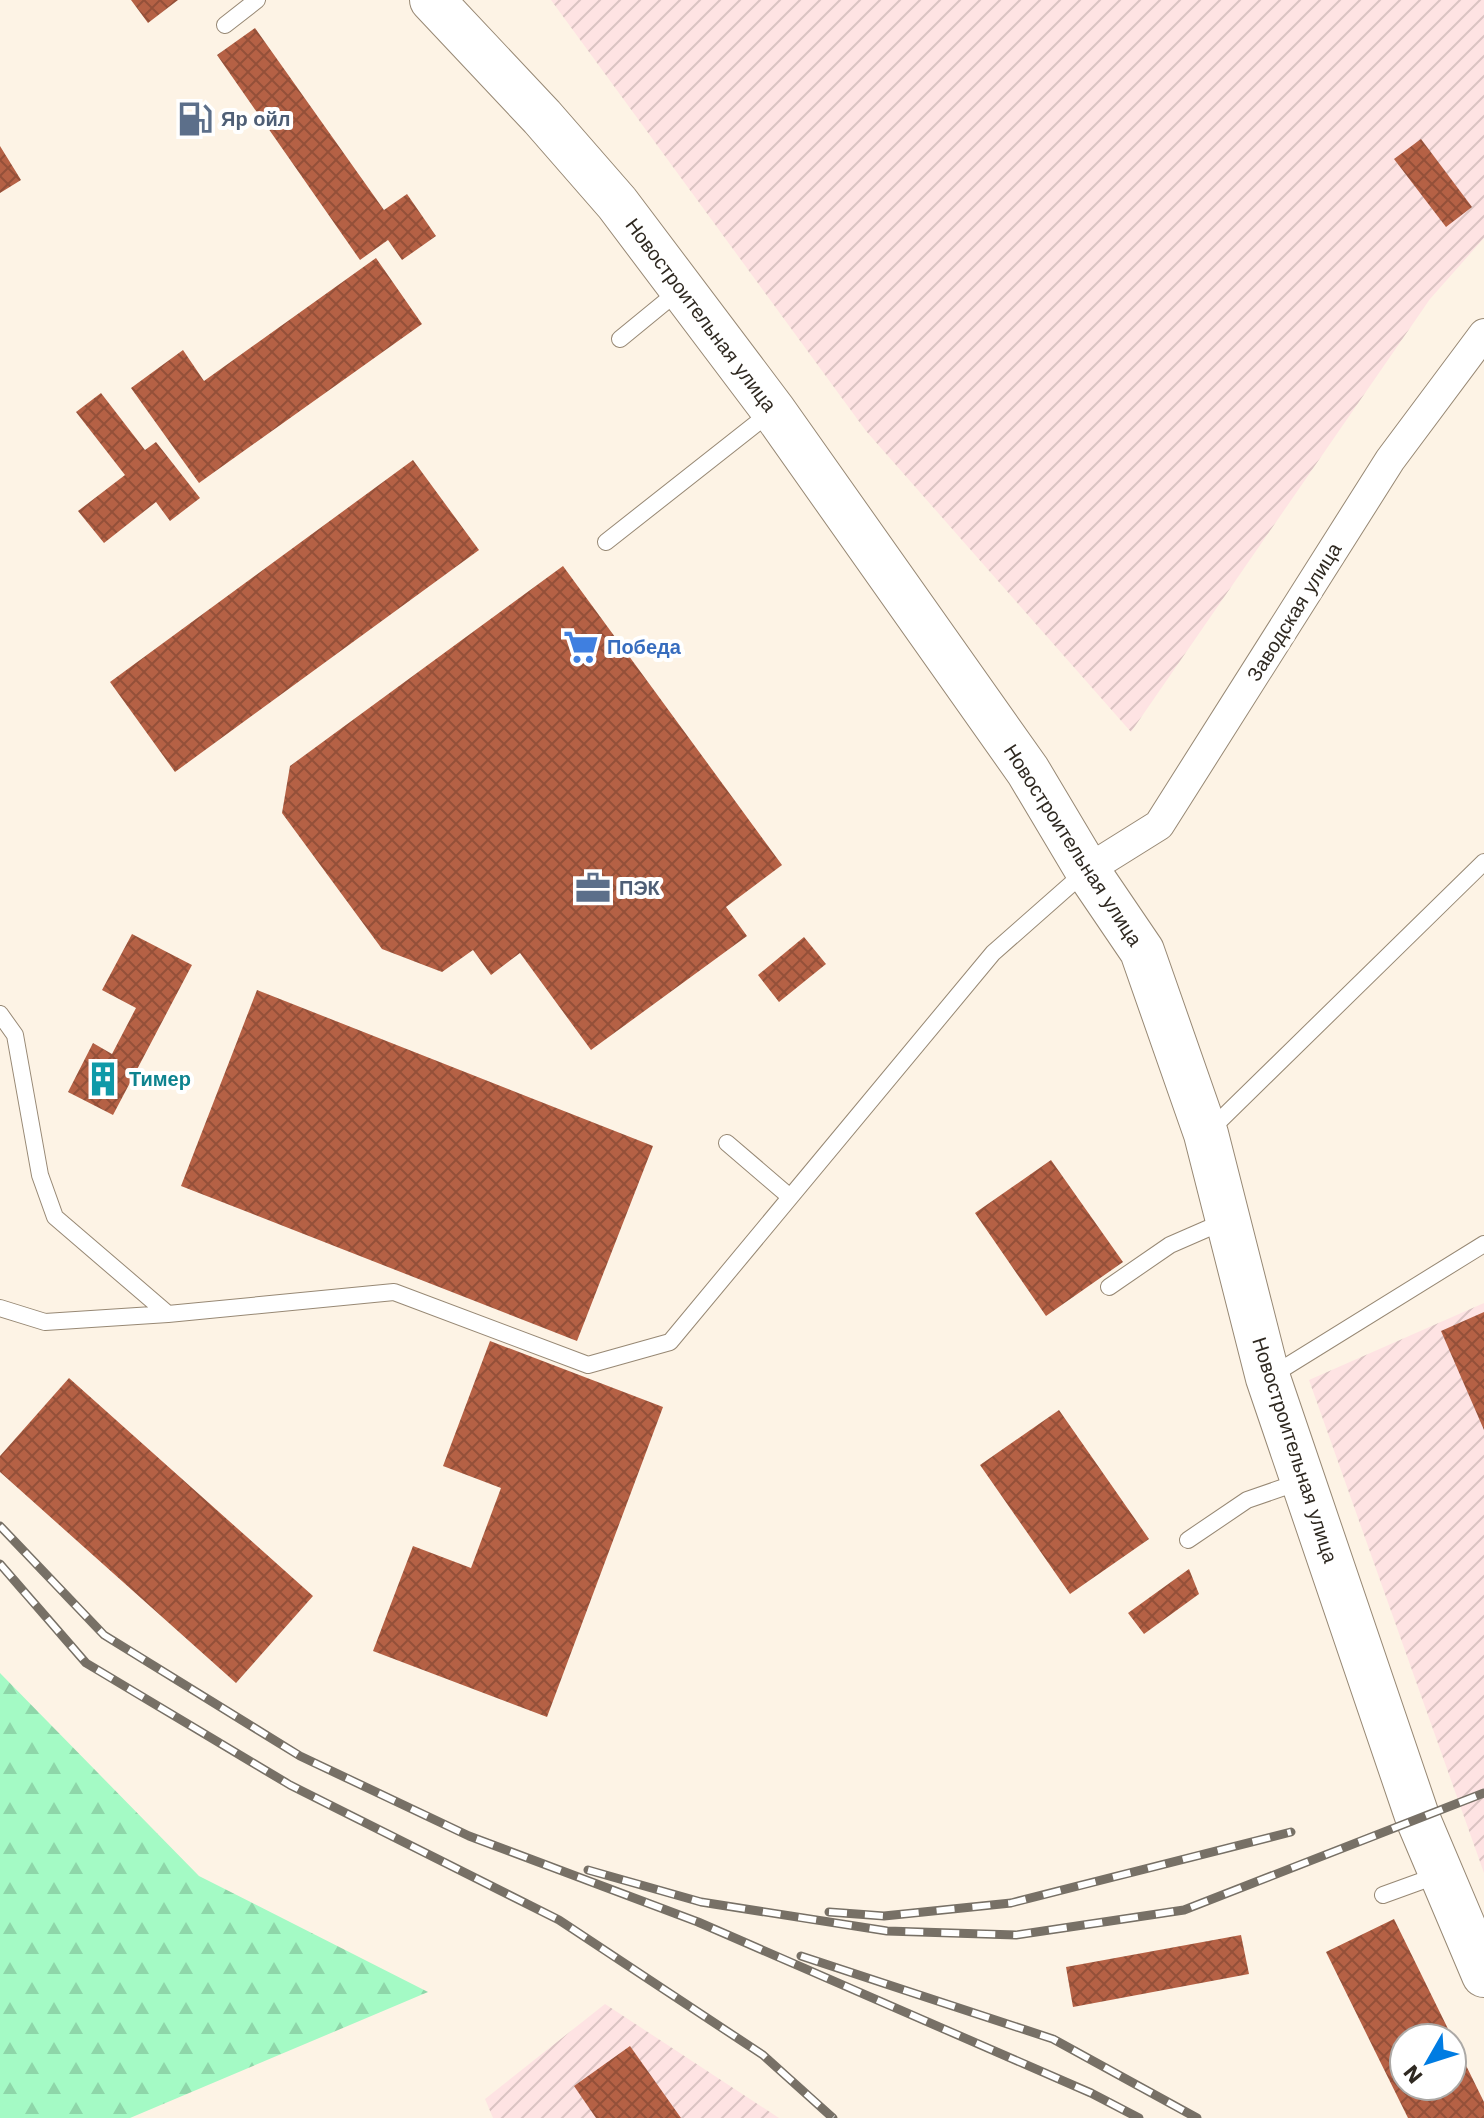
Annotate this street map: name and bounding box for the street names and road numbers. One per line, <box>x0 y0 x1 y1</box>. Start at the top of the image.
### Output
street label: Новостроительная улица <box>620 214 782 417</box>
street label: Заводская улица <box>1242 538 1347 686</box>
street label: Новостроительная улица <box>999 740 1148 951</box>
street label: Новостроительная улица <box>1247 1334 1343 1567</box>

